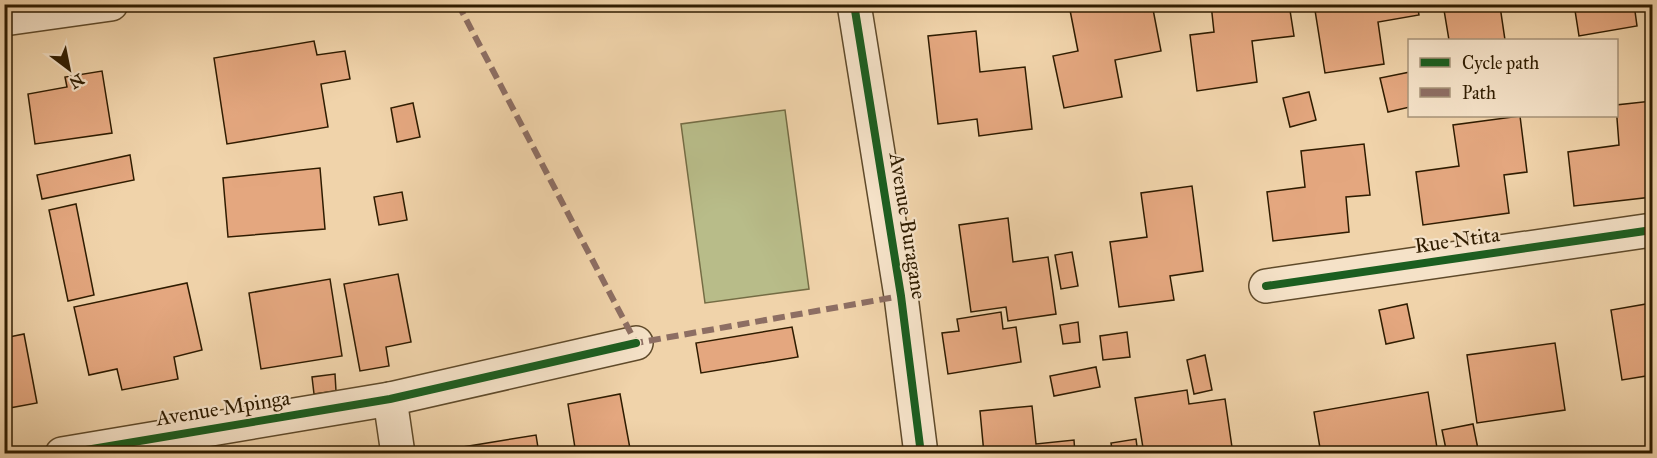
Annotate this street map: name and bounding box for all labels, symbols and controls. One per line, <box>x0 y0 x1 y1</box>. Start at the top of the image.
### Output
north arrow <box>39 39 99 99</box>
legend <box>1408 39 1618 117</box>
text: Cycle path <box>1462 52 1539 74</box>
text: N <box>66 70 87 93</box>
text: Path <box>1462 82 1496 104</box>
street label: Avenue Buragane <box>883 150 932 301</box>
street label: Rue Ntita <box>1413 221 1501 259</box>
street label: Avenue Mpinga <box>153 385 292 432</box>

